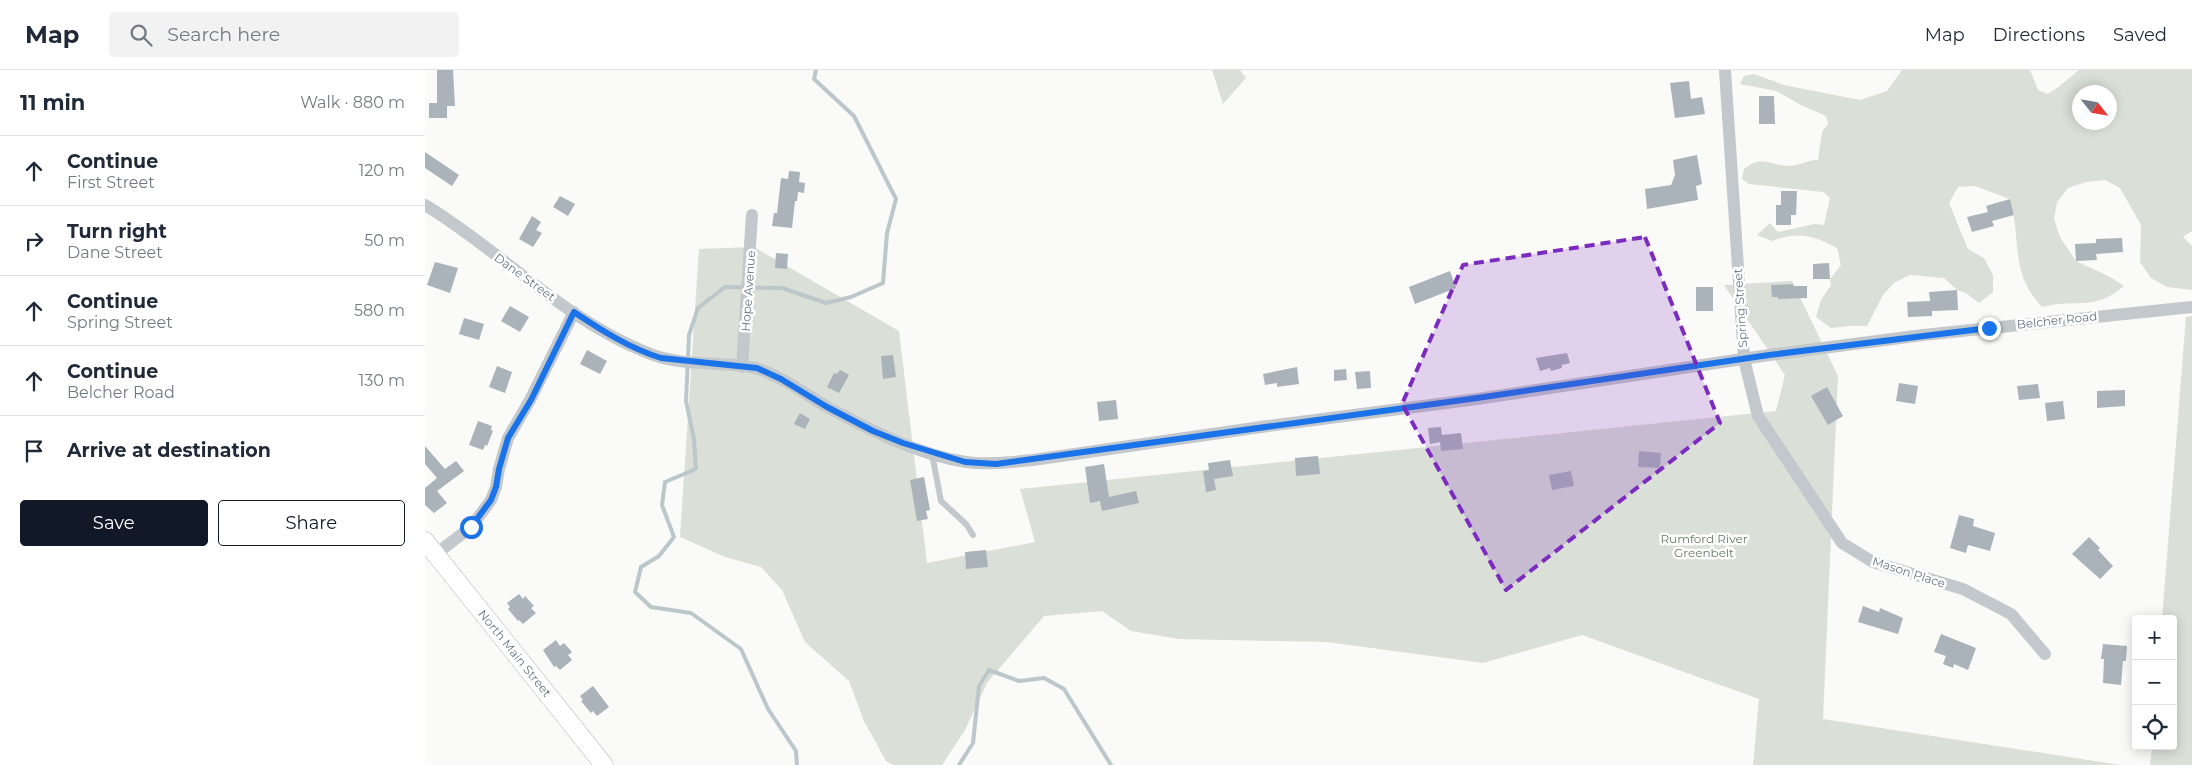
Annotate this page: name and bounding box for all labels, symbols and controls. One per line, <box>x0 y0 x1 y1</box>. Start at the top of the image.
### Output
search box <box>109 12 459 57</box>
text: Map <box>25 20 79 49</box>
icon: search <box>127 21 155 49</box>
text: Search here <box>167 23 280 46</box>
text: Map <box>1925 24 1965 46</box>
text: Directions <box>1993 24 2085 46</box>
text: Saved <box>2113 24 2167 46</box>
north arrow <box>2072 85 2117 130</box>
text: 11 min <box>20 90 85 115</box>
text: Walk · 880 m <box>300 93 405 112</box>
text: Continue <box>67 150 158 173</box>
icon: ahead <box>20 157 48 185</box>
text: 120 m <box>358 161 405 180</box>
text: First Street <box>67 173 155 192</box>
text: Turn right <box>67 220 167 243</box>
icon: right <box>20 227 48 255</box>
text: 50 m <box>364 231 405 250</box>
text: Dane Street <box>67 243 163 262</box>
street label: Dane Street <box>492 250 559 304</box>
street label: Hope Avenue <box>738 250 758 332</box>
street label: Spring Street <box>1730 268 1750 348</box>
text: Continue <box>67 290 158 313</box>
icon: ahead <box>20 297 48 325</box>
text: 580 m <box>354 301 405 320</box>
street label: Belcher Road <box>2016 308 2098 332</box>
text: Spring Street <box>67 313 173 332</box>
route end <box>1978 317 2001 340</box>
text: Continue <box>67 360 158 383</box>
icon: ahead <box>20 367 48 395</box>
text: 130 m <box>358 371 405 390</box>
text: Belcher Road <box>67 383 175 402</box>
icon: arrive <box>20 437 48 465</box>
text: Arrive at destination <box>67 439 271 462</box>
button: Save <box>20 500 208 546</box>
button: Share <box>218 500 405 546</box>
route start <box>460 516 483 539</box>
park label: Rumford River Greenbelt <box>1660 531 1748 560</box>
street label: Mason Place <box>1871 553 1947 591</box>
street label: North Main Street <box>475 606 555 700</box>
map controls <box>2132 615 2177 750</box>
button: + <box>2132 615 2177 660</box>
button: − <box>2132 660 2177 705</box>
button: locate <box>2132 705 2177 750</box>

